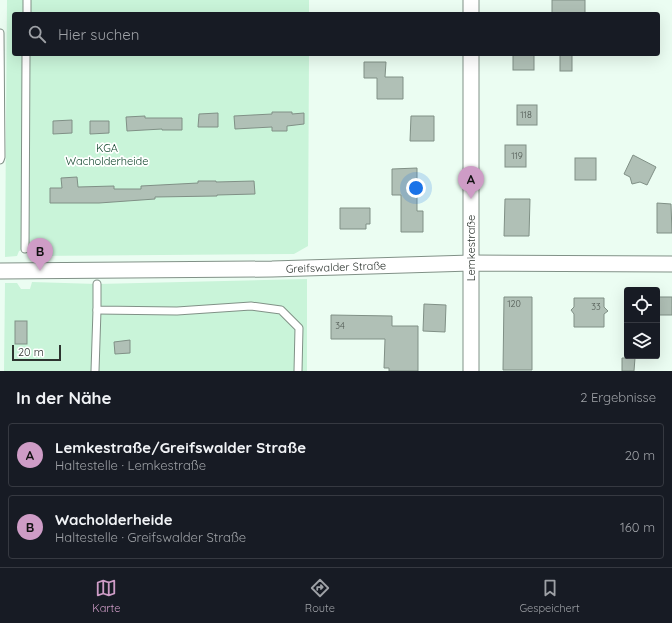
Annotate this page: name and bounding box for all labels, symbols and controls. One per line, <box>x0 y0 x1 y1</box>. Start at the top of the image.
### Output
search box <box>12 12 660 56</box>
icon: search <box>26 23 48 45</box>
text: Hier suchen <box>58 25 139 44</box>
house number: 118 <box>520 109 532 120</box>
park label: KGA Wacholderheide <box>65 141 149 168</box>
house number: 119 <box>511 150 523 161</box>
pin: A <box>458 166 484 199</box>
your location <box>406 178 426 198</box>
street label: Lemkestraße <box>464 215 478 281</box>
pin: B <box>27 238 53 271</box>
street label: Greifswalder Straße <box>286 258 386 276</box>
map controls <box>624 287 660 359</box>
button: locate <box>624 287 660 323</box>
house number: 120 <box>507 298 521 309</box>
house number: 33 <box>591 301 601 312</box>
house number: 34 <box>335 320 345 331</box>
button: layers <box>624 323 660 359</box>
scale bar <box>12 343 61 362</box>
text: 20 m <box>18 345 44 359</box>
text: In der Nähe <box>16 387 112 408</box>
text: 2 Ergebnisse <box>580 389 656 405</box>
text: Lemkestraße/Greifswalder Straße <box>55 438 306 457</box>
text: A <box>26 447 34 463</box>
text: 20 m <box>625 447 655 463</box>
text: Haltestelle · Lemkestraße <box>55 457 206 473</box>
text: Wacholderheide <box>55 510 173 529</box>
text: B <box>26 519 34 535</box>
text: 160 m <box>620 519 655 535</box>
text: Haltestelle · Greifswalder Straße <box>55 529 246 545</box>
tab: Karte <box>92 577 120 615</box>
tab: Route <box>305 577 335 615</box>
tab: Gespeichert <box>519 577 580 615</box>

